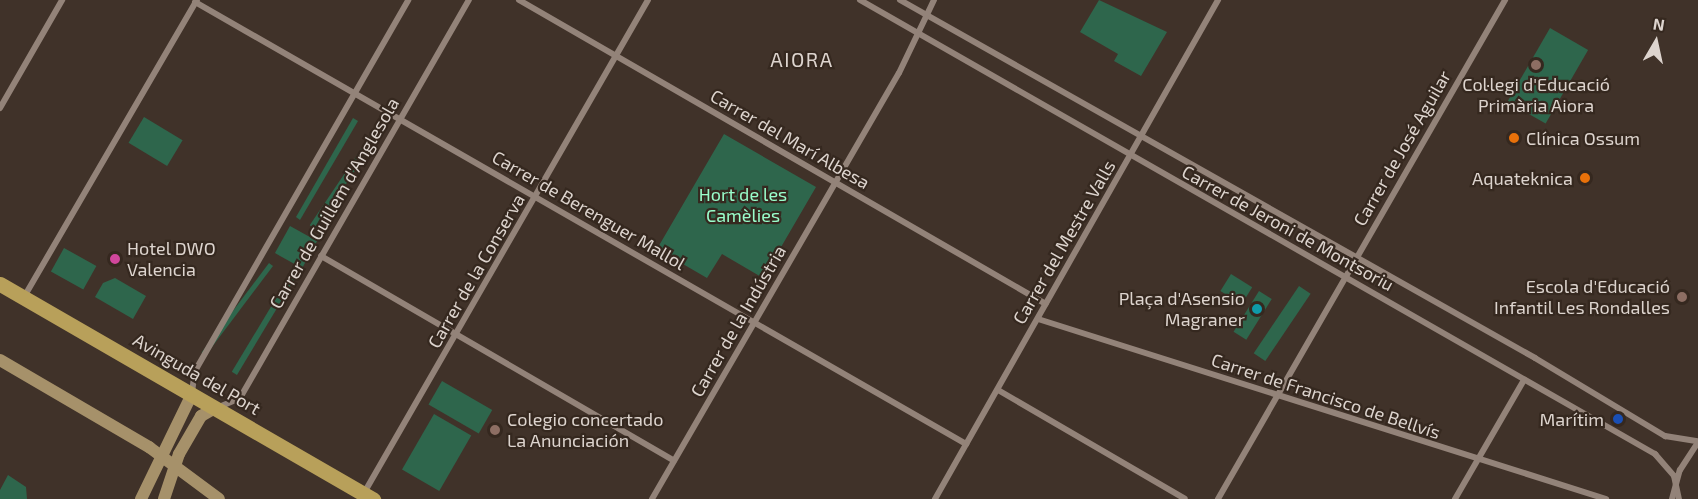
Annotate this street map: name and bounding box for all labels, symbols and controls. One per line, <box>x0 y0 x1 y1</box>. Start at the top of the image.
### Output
north arrow <box>1626 12 1686 72</box>
text: N <box>1652 13 1666 34</box>
district label: AIORA <box>770 47 834 71</box>
marker: Col·legi d'Educació Primària Aiora <box>1529 58 1543 72</box>
street label: Carrer de José Aguilar <box>1348 66 1456 230</box>
place label: Col·legi d'Educació Primària Aiora <box>1462 74 1610 116</box>
street label: Carrer del Marí Albesa <box>706 84 874 194</box>
street label: Carrer de Guillem d'Anglesola <box>265 94 403 312</box>
place label: Clínica Ossum <box>1526 127 1640 149</box>
marker: Clínica Ossum <box>1507 131 1521 145</box>
street label: Carrer de Berenguer Mallol <box>488 146 690 274</box>
street label: Carrer del Mestre Valls <box>1008 156 1120 328</box>
street label: Carrer de Jeroni de Montsoriu <box>1178 160 1398 296</box>
place label: Aquateknica <box>1472 167 1573 189</box>
marker: Aquateknica <box>1578 171 1592 185</box>
park label: Hort de les Camèlies <box>699 184 787 226</box>
street label: Carrer de la Conserva <box>423 190 529 352</box>
place label: Hotel DWO Valencia <box>127 238 216 280</box>
street label: Carrer de la Indústria <box>686 241 790 401</box>
marker: Hotel DWO Valencia <box>108 252 122 266</box>
place label: Escola d'Educació Infantil Les Rondalles <box>1494 276 1670 318</box>
place label: Plaça d'Asensio Magraner <box>1119 288 1245 330</box>
marker: Escola d'Educació Infantil Les Rondalles <box>1675 290 1689 304</box>
marker: Plaça d'Asensio Magraner <box>1250 302 1264 316</box>
street label: Avinguda del Port <box>129 329 265 419</box>
street label: Carrer de Francisco de Bellvís <box>1209 349 1443 443</box>
place label: Marítim <box>1540 408 1604 430</box>
place label: Colegio concertado La Anunciación <box>507 409 663 452</box>
marker: Marítim <box>1609 410 1627 428</box>
marker: Colegio concertado La Anunciación <box>488 423 502 437</box>

